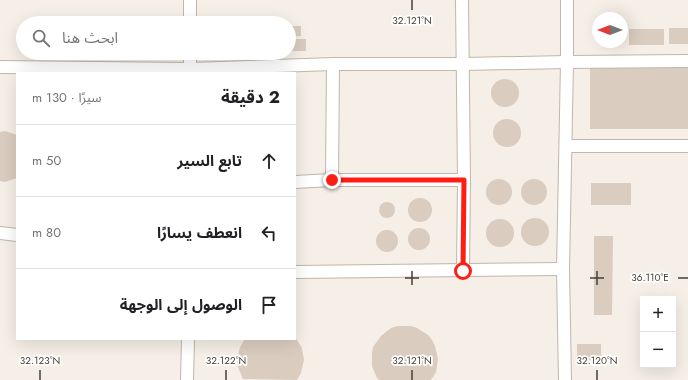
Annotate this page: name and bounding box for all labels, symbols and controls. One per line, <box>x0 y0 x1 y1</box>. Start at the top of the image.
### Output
north arrow <box>592 12 628 48</box>
text: 32.121°N <box>392 13 432 28</box>
search box <box>16 16 296 60</box>
icon: search <box>30 27 52 49</box>
text: ابحث هنا <box>62 27 118 49</box>
text: 2 دقيقة <box>221 85 280 109</box>
text: سيرًا · 130 m <box>32 88 101 107</box>
text: تابع السير <box>177 150 242 172</box>
icon: ahead <box>258 150 280 172</box>
text: 50 m <box>32 151 61 170</box>
route end <box>323 171 341 189</box>
text: انعطف يسارًا <box>157 222 242 244</box>
icon: left <box>258 222 280 244</box>
text: 80 m <box>32 223 61 242</box>
route start <box>454 262 472 280</box>
text: 36.110°E <box>631 270 669 285</box>
text: الوصول إلى الوجهة <box>120 294 242 316</box>
icon: arrive <box>258 294 280 316</box>
map controls <box>640 296 676 368</box>
button: + <box>640 296 676 332</box>
button: − <box>640 332 676 368</box>
text: 32.123°N <box>20 353 60 368</box>
text: 32.122°N <box>206 353 246 368</box>
text: 32.121°N <box>392 353 432 368</box>
text: 32.120°N <box>577 353 617 368</box>

